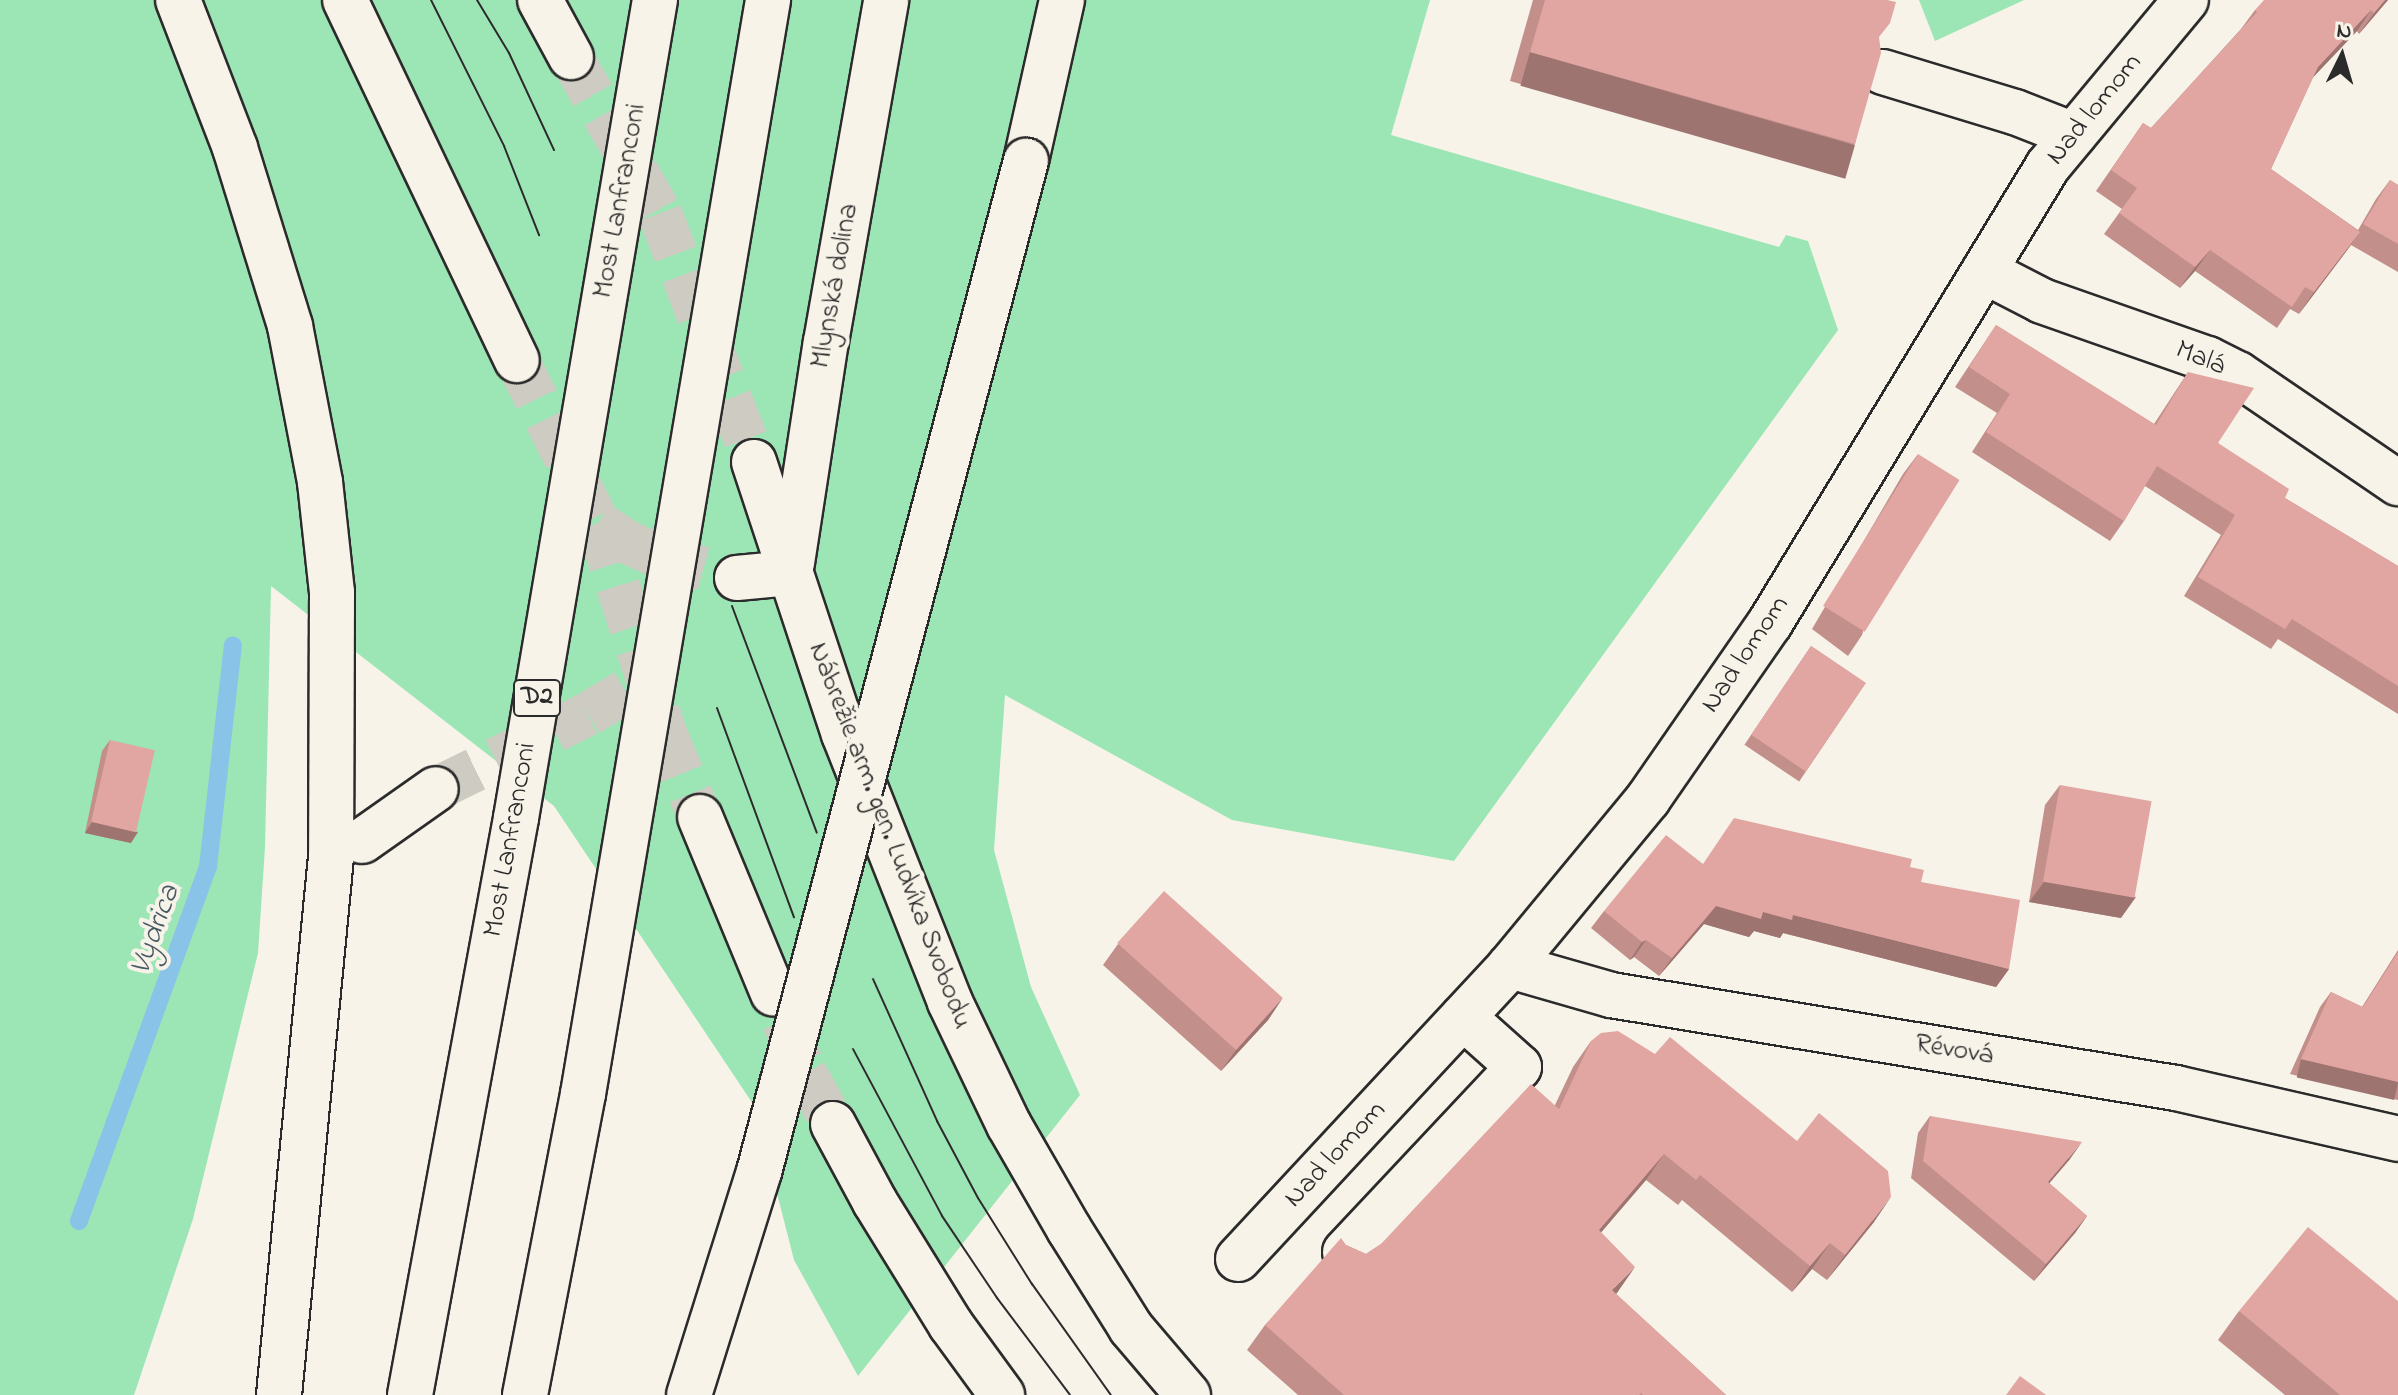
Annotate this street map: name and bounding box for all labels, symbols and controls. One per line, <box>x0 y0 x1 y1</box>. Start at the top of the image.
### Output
north arrow <box>2302 16 2382 96</box>
text: N <box>2335 16 2353 49</box>
street label: Nad lomom <box>2040 47 2150 173</box>
street label: Most Lanfranconi <box>587 101 655 301</box>
street label: Mlynská dolina <box>805 201 867 371</box>
street label: Malá <box>2170 334 2230 384</box>
street label: Nad lomom <box>1695 590 1797 720</box>
street label: Nábrežie arm. gen. Ludvíka Svobodu <box>800 638 978 1034</box>
road number: D2 <box>511 676 563 720</box>
street label: Most Lanfranconi <box>477 740 545 940</box>
water label: Vydrica <box>123 880 189 980</box>
street label: Révová <box>1913 1028 1995 1074</box>
street label: Nad lomom <box>1278 1095 1394 1215</box>

